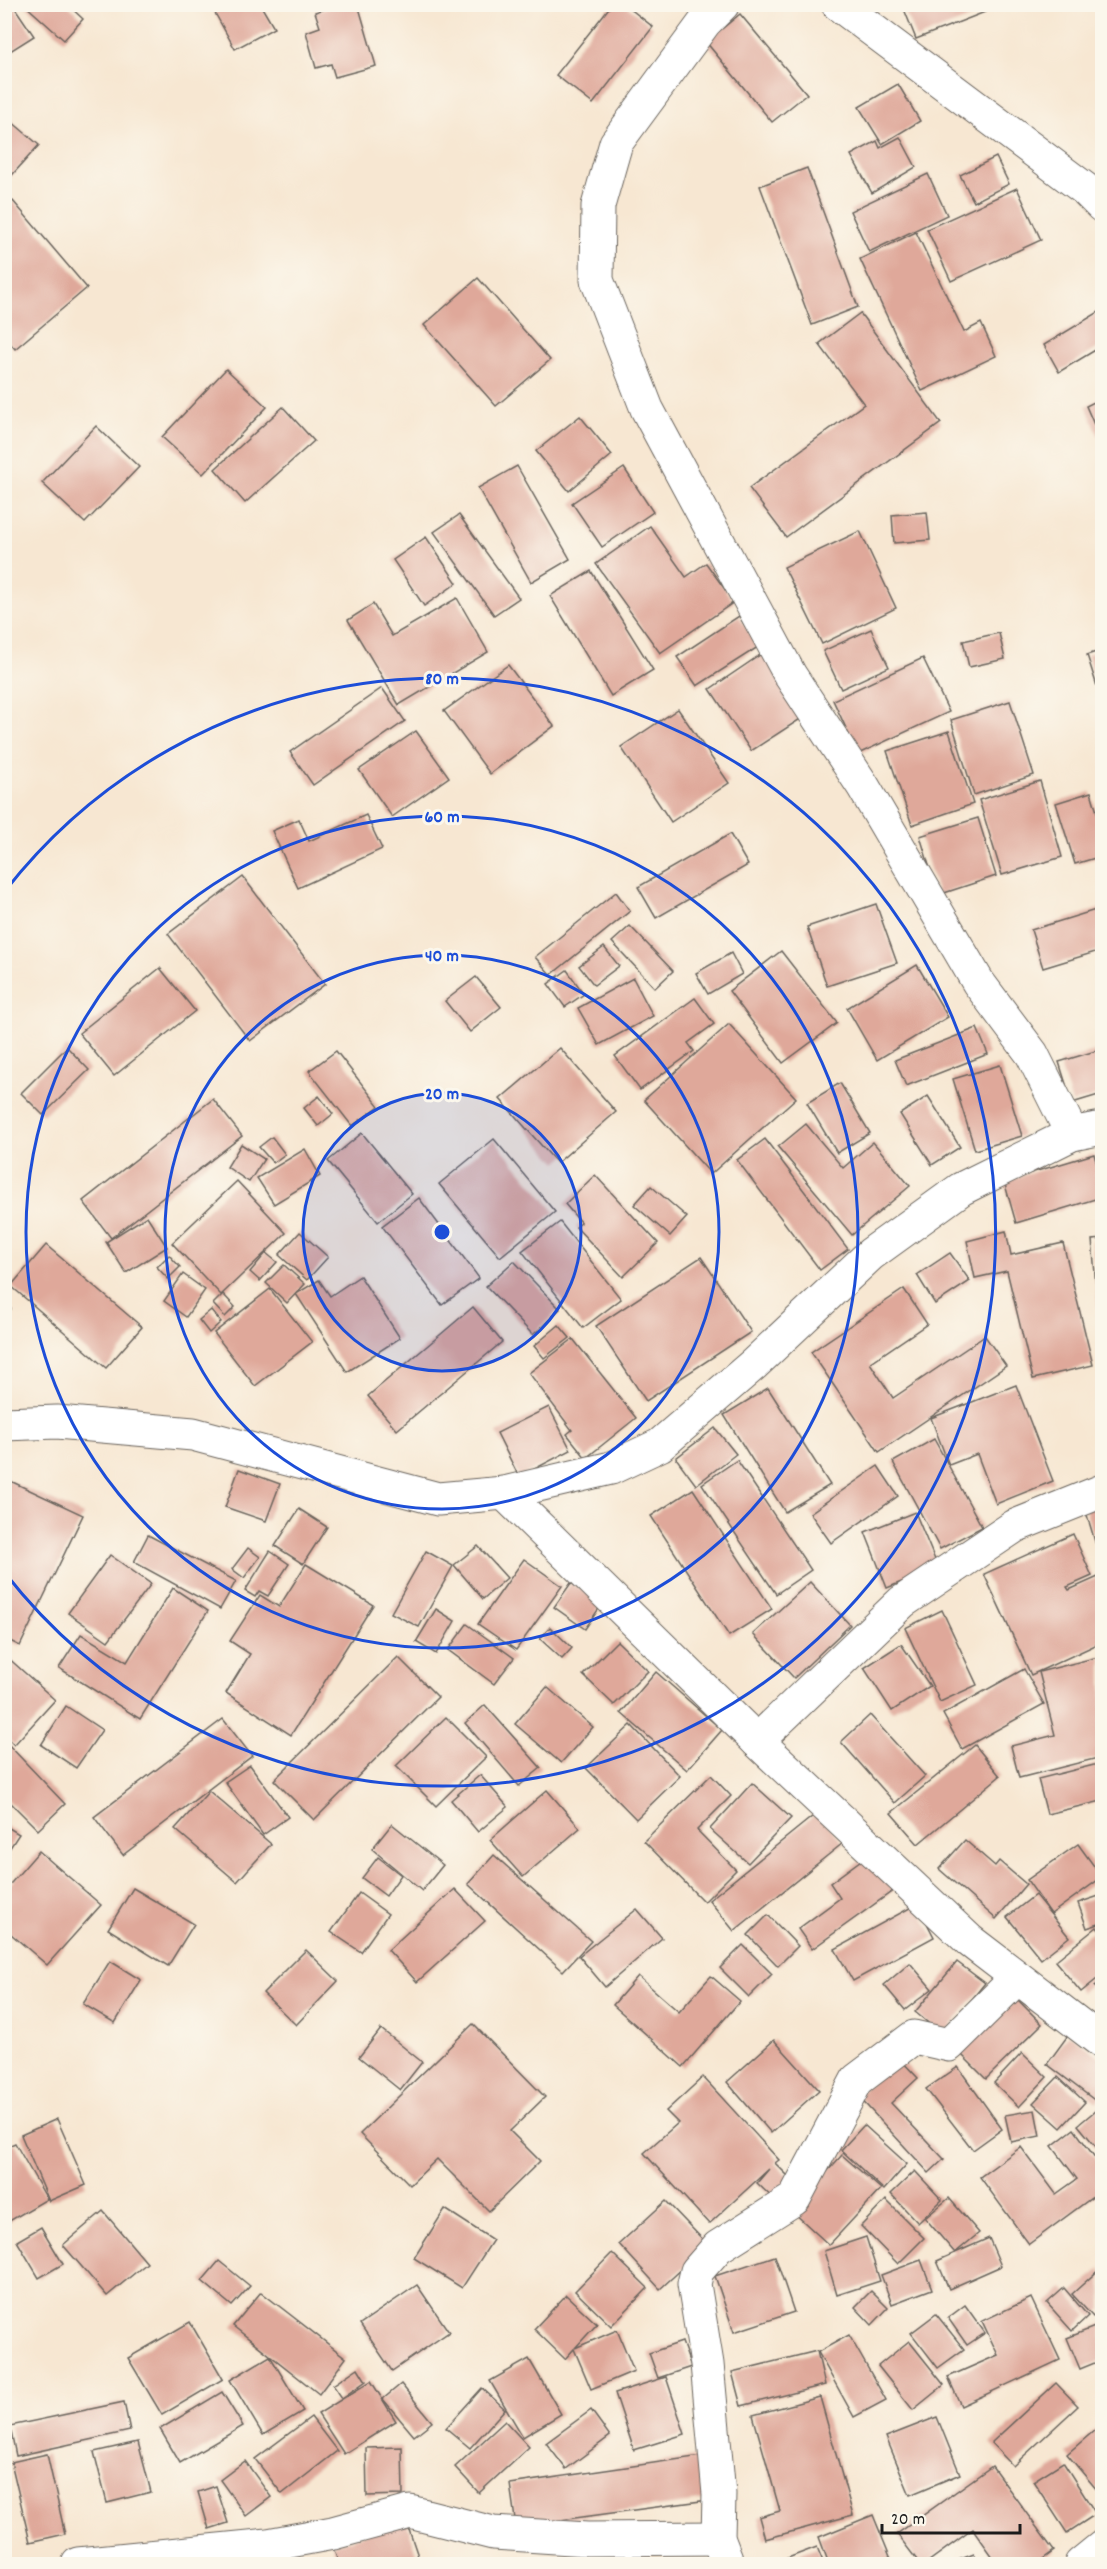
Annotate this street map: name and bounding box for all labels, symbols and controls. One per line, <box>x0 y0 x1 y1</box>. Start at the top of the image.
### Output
text: 80 m <box>425 668 459 693</box>
text: 60 m <box>424 806 460 831</box>
text: 40 m <box>425 945 459 970</box>
text: 20 m <box>425 1083 459 1108</box>
centre of rings <box>432 1222 452 1242</box>
scale bar <box>882 2497 1020 2535</box>
text: 20 m <box>891 2508 925 2533</box>

